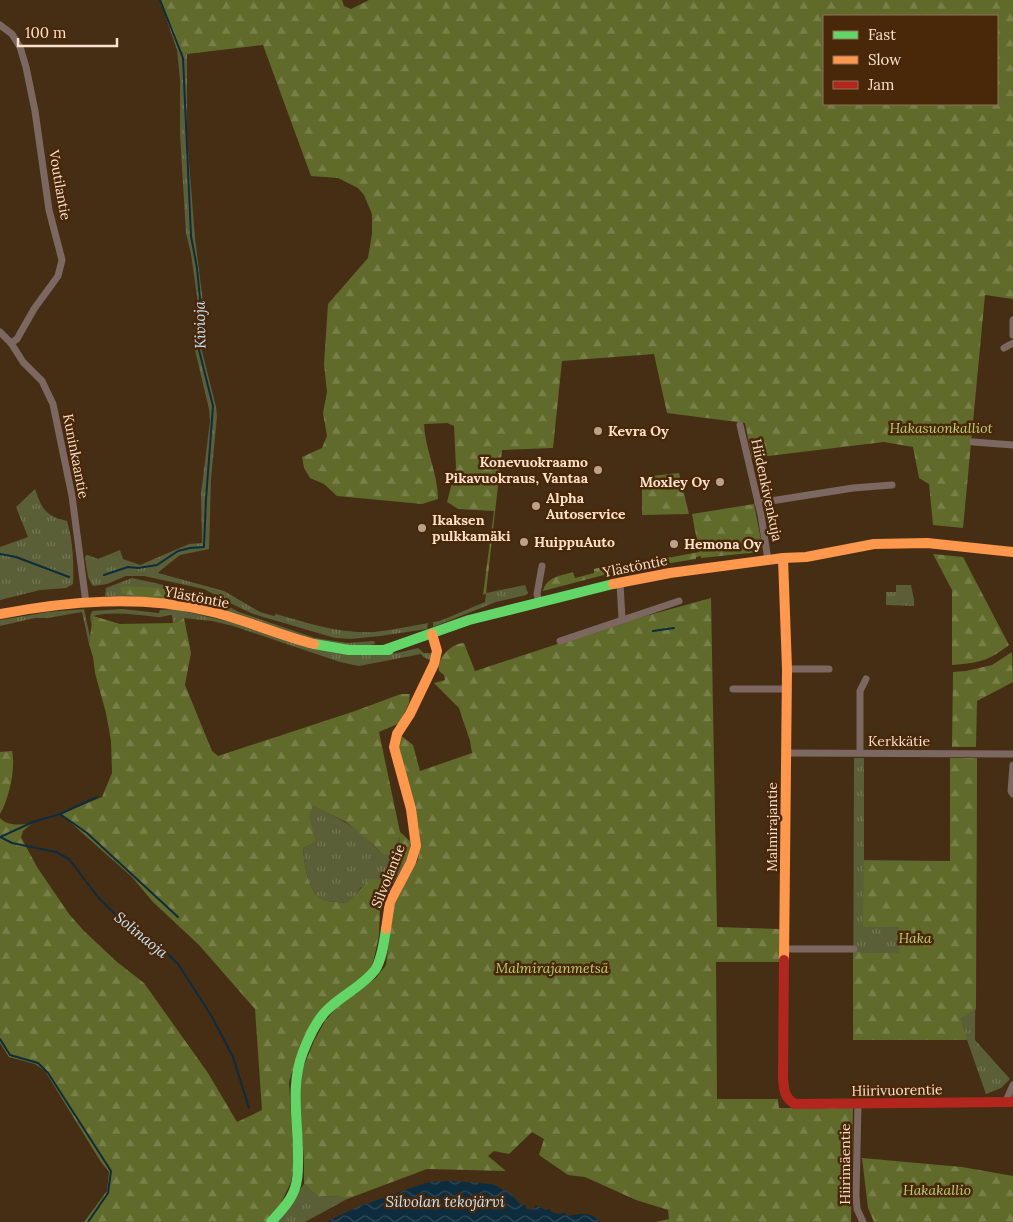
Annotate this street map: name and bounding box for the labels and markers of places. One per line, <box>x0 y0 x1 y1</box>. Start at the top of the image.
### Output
place label: Kevra Oy <box>608 422 669 440</box>
marker: Kevra Oy <box>592 425 604 437</box>
place label: Konevuokraamo Pikavuokraus, Vantaa <box>445 453 589 487</box>
marker: Konevuokraamo Pikavuokraus, Vantaa <box>592 464 604 476</box>
place label: Moxley Oy <box>640 473 710 491</box>
marker: Moxley Oy <box>714 476 726 488</box>
place label: Alpha Autoservice <box>546 489 626 523</box>
marker: Alpha Autoservice <box>530 500 542 512</box>
place label: Ikaksen pulkkamäki <box>432 511 511 545</box>
marker: Ikaksen pulkkamäki <box>416 522 428 534</box>
place label: HuippuAuto <box>534 533 615 551</box>
place label: Hemona Oy <box>684 535 762 553</box>
marker: HuippuAuto <box>518 536 530 548</box>
marker: Hemona Oy <box>668 538 680 550</box>

